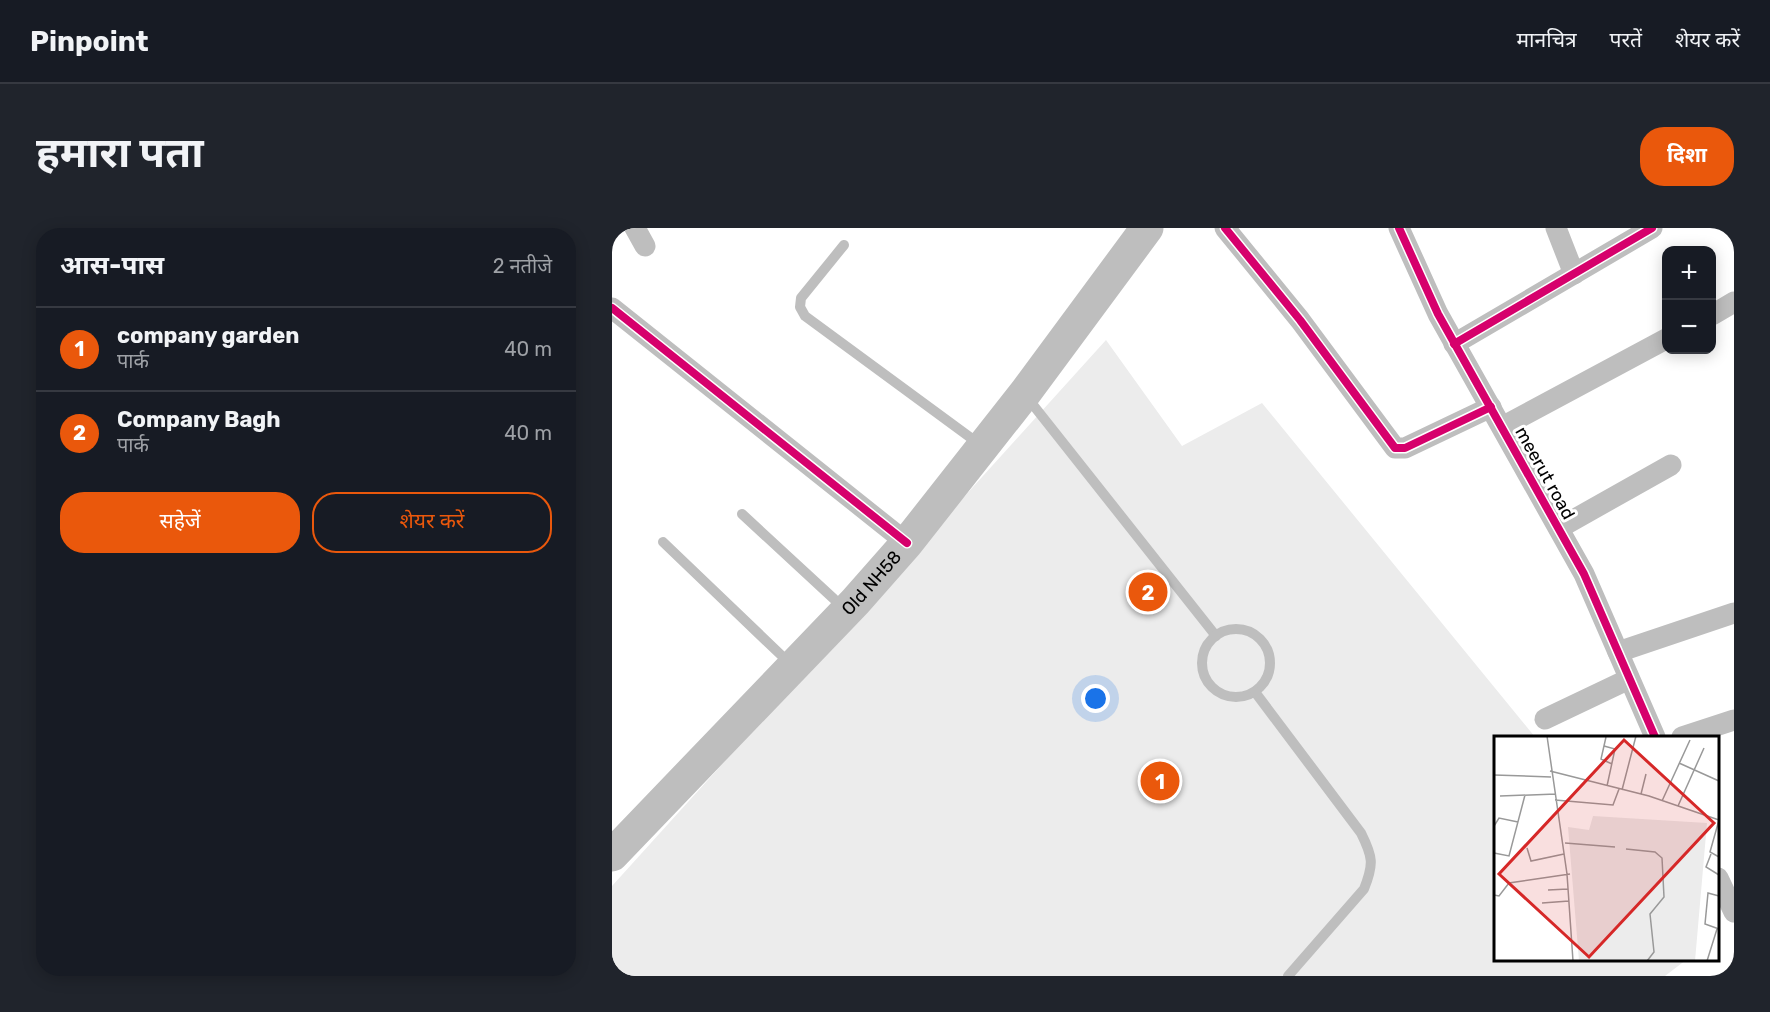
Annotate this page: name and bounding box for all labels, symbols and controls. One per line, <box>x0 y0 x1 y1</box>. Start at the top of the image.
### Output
text: Pinpoint <box>30 25 149 58</box>
text: मानचित्र <box>1517 27 1577 52</box>
text: परतें <box>1610 27 1642 52</box>
text: शेयर करें <box>1675 27 1740 52</box>
button: दिशा <box>1640 127 1734 186</box>
text: हमारा पता <box>36 128 204 178</box>
map controls <box>1662 246 1716 354</box>
button: + <box>1662 246 1716 300</box>
text: आस-पास <box>60 250 164 281</box>
text: 2 नतीजे <box>493 254 552 278</box>
button: − <box>1662 300 1716 354</box>
text: company garden <box>117 322 299 349</box>
text: 1 <box>75 337 84 361</box>
text: 40 m <box>504 337 552 361</box>
text: पार्क <box>117 349 149 373</box>
text: Company Bagh <box>117 406 281 433</box>
text: 2 <box>73 421 86 445</box>
text: 40 m <box>504 421 552 445</box>
street label: meerut road <box>1510 423 1580 523</box>
text: पार्क <box>117 433 149 457</box>
button: सहेजें <box>60 492 300 553</box>
button: शेयर करें <box>312 492 552 553</box>
street label: Old NH58 <box>837 546 906 620</box>
pin: 2 <box>1128 570 1168 614</box>
your location <box>1081 684 1110 713</box>
inset map <box>1494 736 1719 961</box>
pin: 1 <box>1140 758 1180 804</box>

